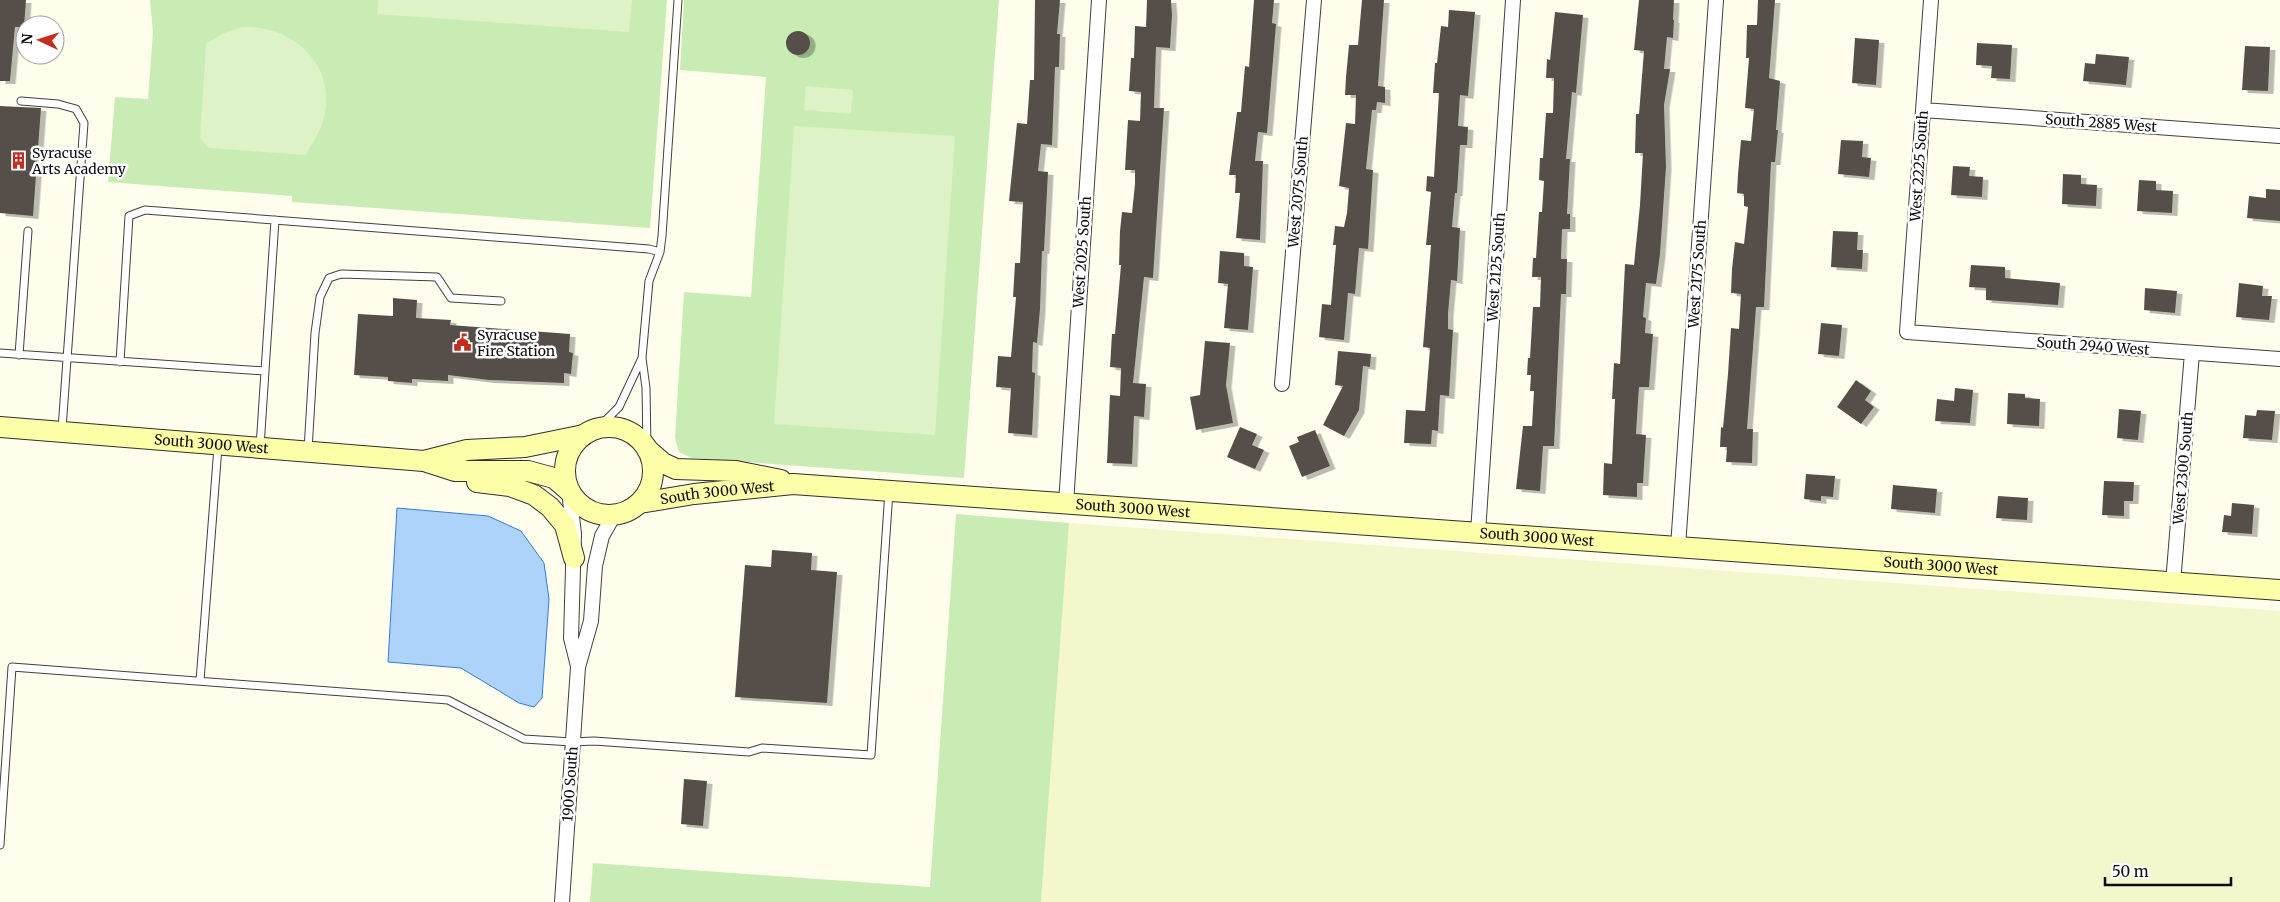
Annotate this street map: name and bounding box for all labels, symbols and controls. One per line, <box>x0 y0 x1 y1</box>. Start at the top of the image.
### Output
north arrow <box>15 15 65 65</box>
text: N <box>18 33 36 45</box>
street label: West 2225 South <box>1906 110 1932 223</box>
street label: South 2885 West <box>2045 110 2158 136</box>
street label: West 2075 South <box>1284 135 1312 250</box>
place label: Syracuse Arts Academy <box>31 144 127 178</box>
building icon: Syracuse Arts Academy <box>8 151 28 171</box>
street label: West 2025 South <box>1069 195 1095 310</box>
street label: West 2125 South <box>1483 212 1509 323</box>
street label: West 2175 South <box>1684 219 1710 330</box>
place label: Syracuse Fire Station <box>477 326 555 360</box>
public building icon: Syracuse Fire Station <box>453 333 473 353</box>
street label: South 2940 West <box>2036 333 2151 359</box>
street label: West 2300 South <box>2169 411 2197 526</box>
street label: South 3000 West <box>153 430 270 458</box>
street label: South 3000 West <box>659 477 776 508</box>
street label: South 3000 West <box>1075 495 1191 521</box>
street label: South 3000 West <box>1479 524 1595 550</box>
street label: South 3000 West <box>1883 553 1999 579</box>
street label: 1900 South <box>558 746 582 822</box>
scale bar <box>2105 854 2231 886</box>
text: 50 m <box>2112 862 2149 881</box>

